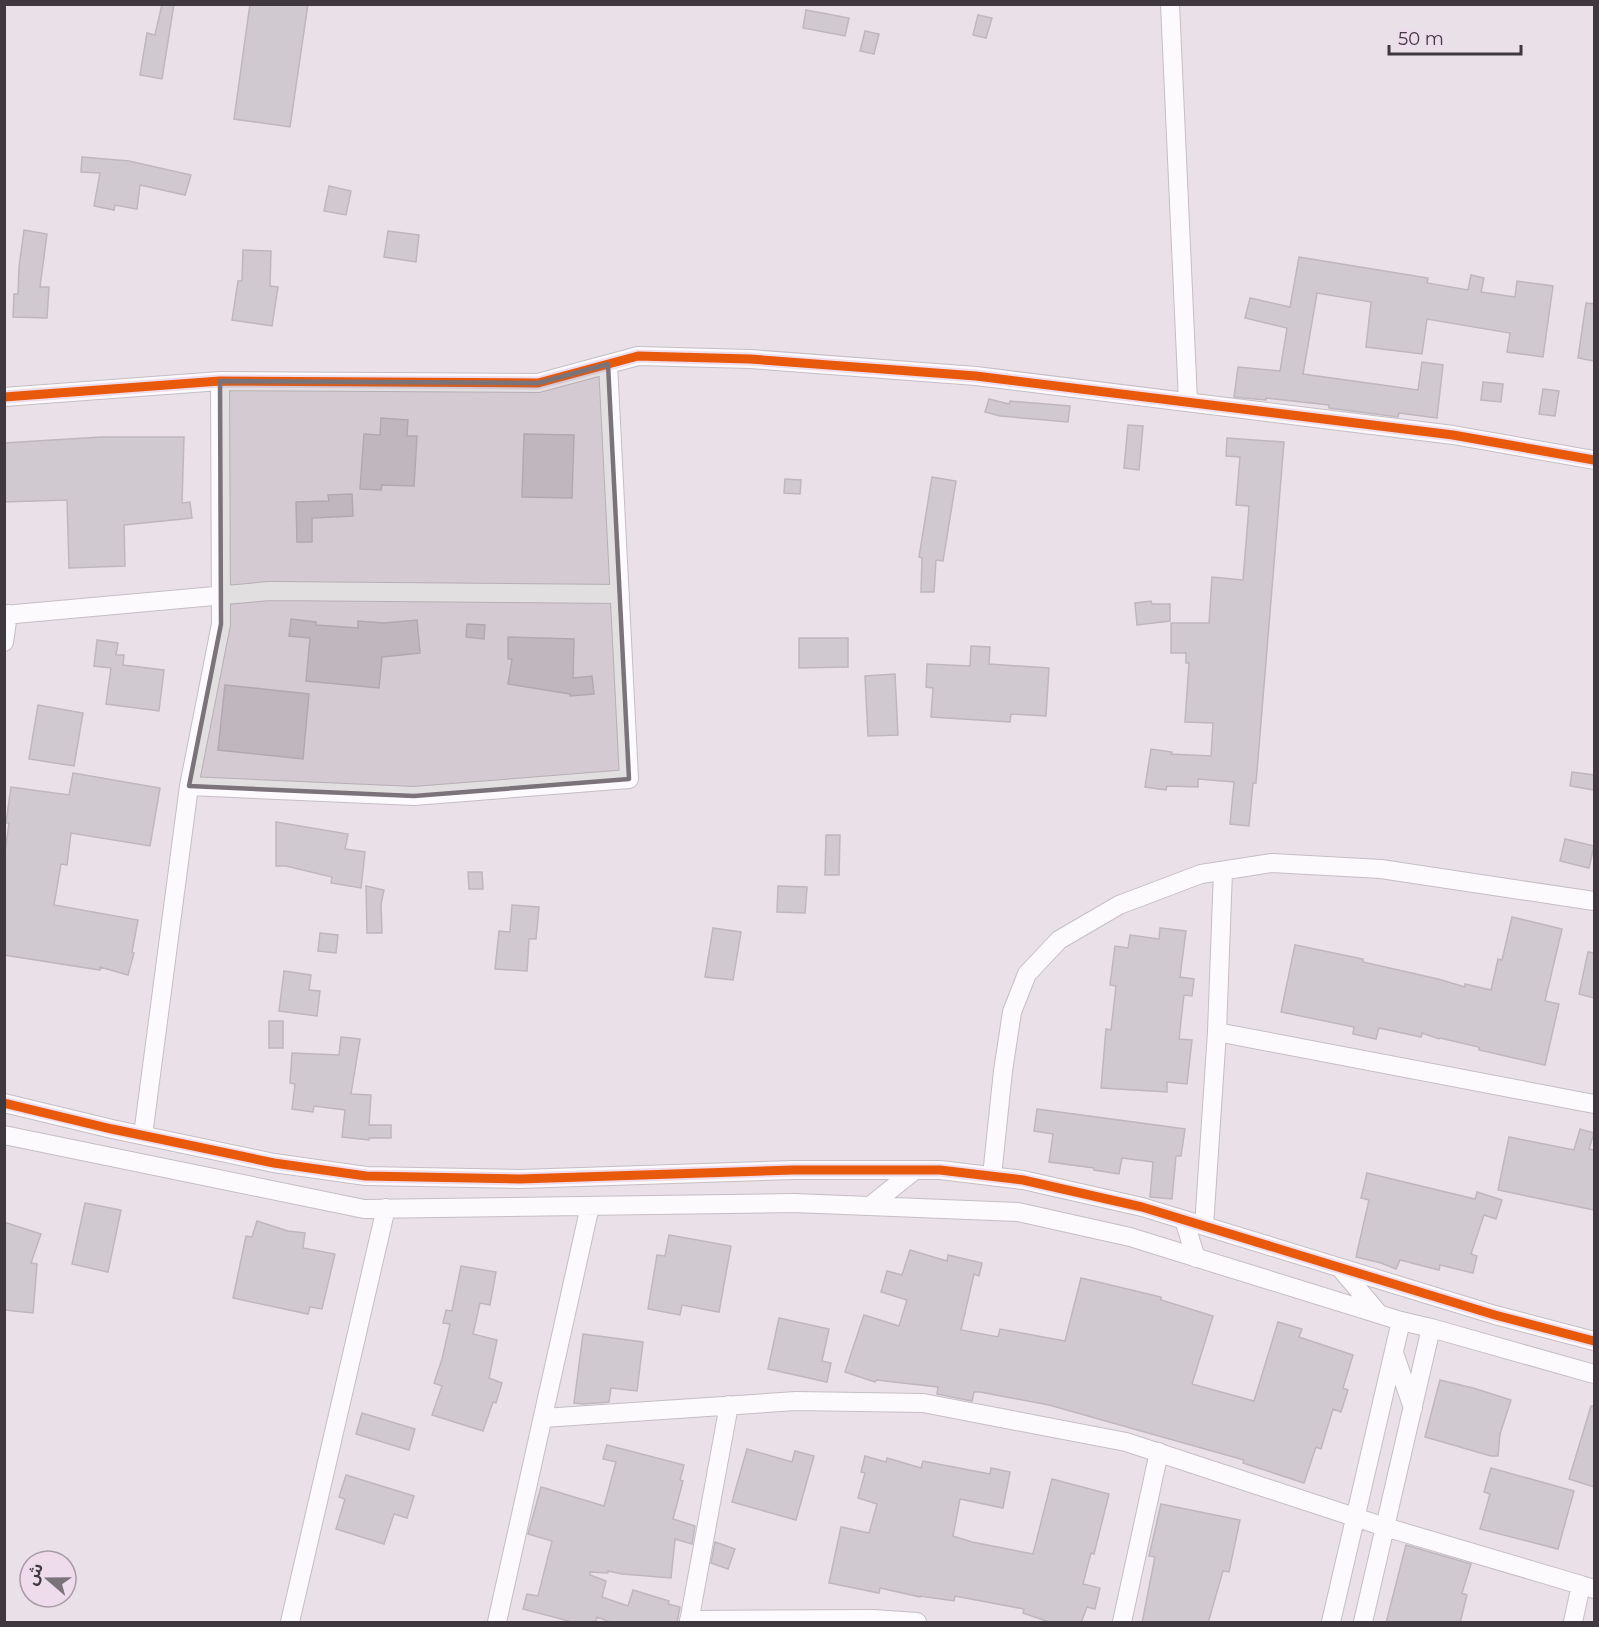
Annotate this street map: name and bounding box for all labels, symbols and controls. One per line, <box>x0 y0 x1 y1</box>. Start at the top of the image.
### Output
scale bar <box>1389 18 1521 56</box>
text: 50 m <box>1398 28 1444 50</box>
north arrow <box>18 1549 78 1609</box>
text: ش <box>22 1560 47 1588</box>

